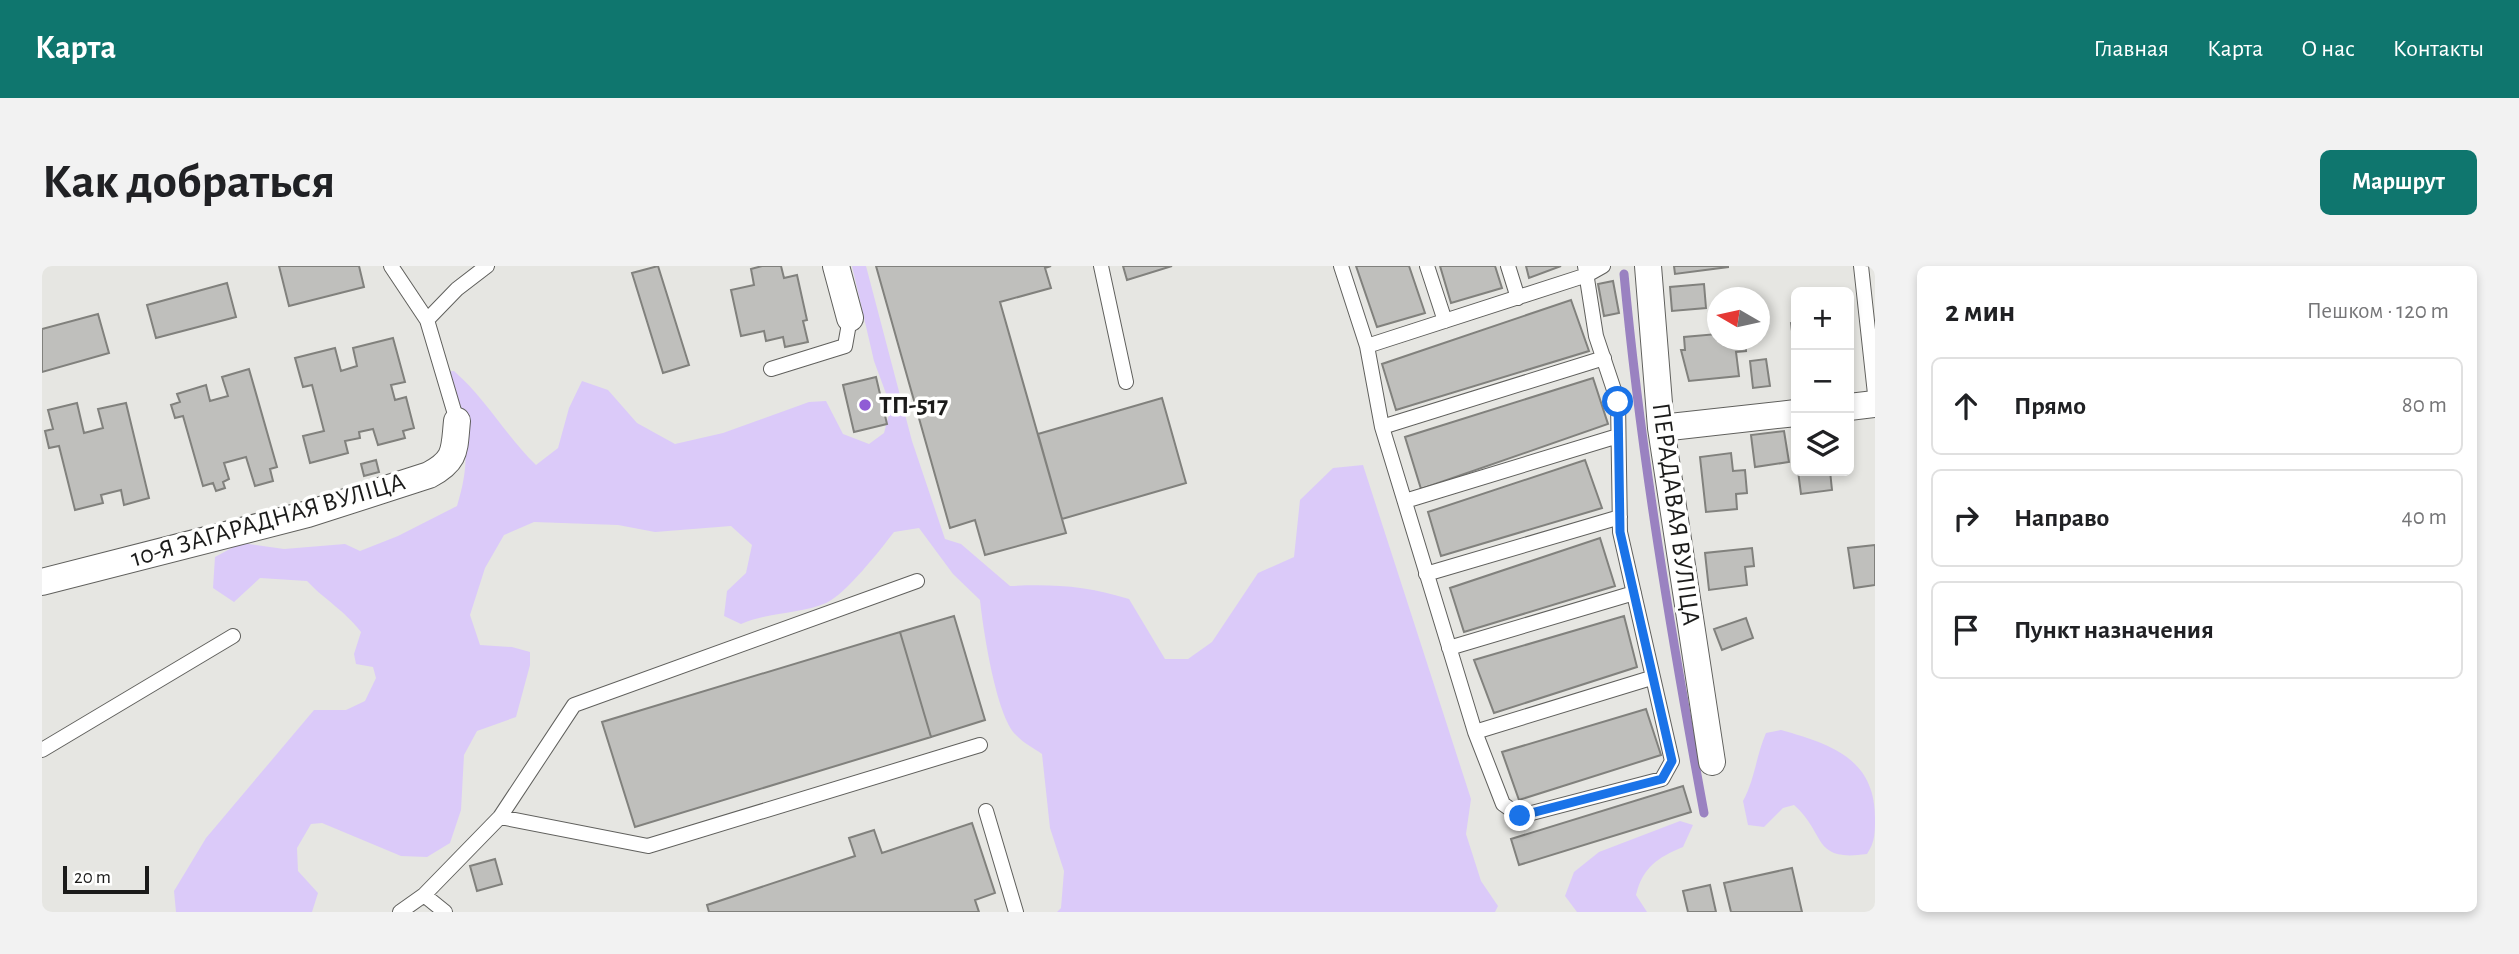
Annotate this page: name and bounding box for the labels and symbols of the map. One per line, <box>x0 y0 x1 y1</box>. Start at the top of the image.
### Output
north arrow <box>1707 287 1770 350</box>
route start <box>1602 386 1633 417</box>
place label: ТП-517 <box>879 392 948 418</box>
marker: ТП-517 <box>857 397 873 413</box>
street label: ПЕРАДАВАЯ ВУЛІЦА <box>1647 401 1705 627</box>
street label: 10-Я ЗАГАРАДНАЯ ВУЛІЦА <box>128 468 408 572</box>
route end <box>1504 800 1535 831</box>
scale bar <box>63 863 149 895</box>

